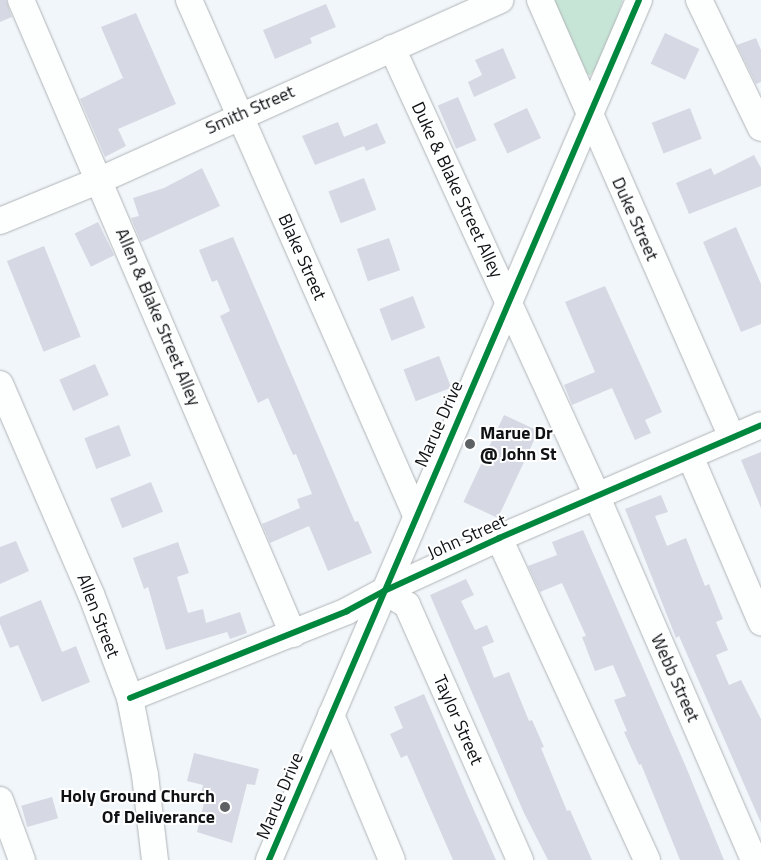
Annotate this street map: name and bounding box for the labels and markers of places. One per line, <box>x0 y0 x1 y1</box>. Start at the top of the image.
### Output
place label: Marue Dr @ John St <box>480 423 557 466</box>
marker: Marue Dr @ John St <box>464 438 476 450</box>
place label: Holy Ground Church Of Deliverance <box>60 786 215 829</box>
marker: Holy Ground Church Of Deliverance <box>219 801 231 813</box>

